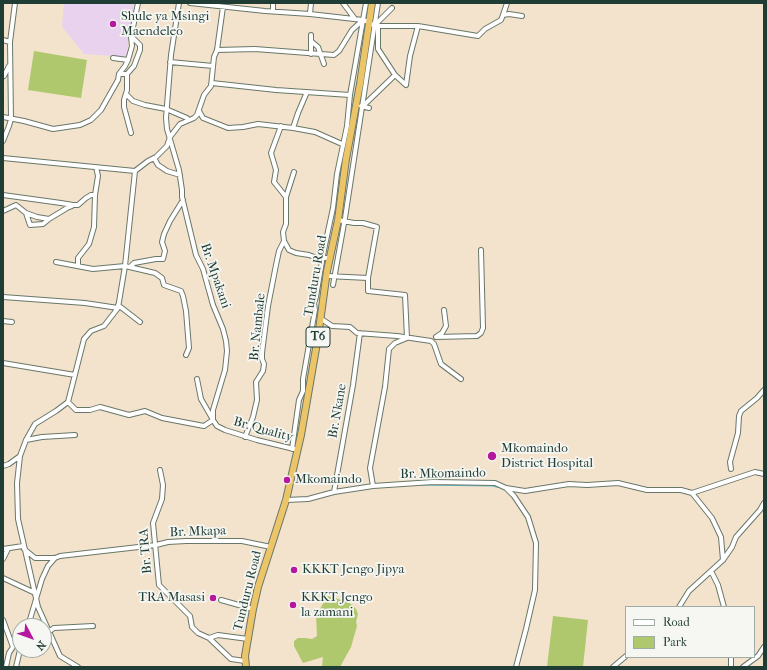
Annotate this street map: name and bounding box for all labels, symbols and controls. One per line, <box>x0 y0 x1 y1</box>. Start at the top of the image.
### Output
place label: Shule ya Msingi Maendeleo <box>121 9 209 40</box>
marker: Shule ya Msingi Maendeleo <box>108 19 118 29</box>
street label: Tunduru Road <box>301 234 331 318</box>
street label: Br. Mpakani <box>197 241 233 311</box>
street label: Br. Nambale <box>247 292 269 362</box>
road number: T6 <box>306 327 330 347</box>
street label: Br. Nkane <box>326 382 350 440</box>
street label: Br. Quality <box>231 414 295 446</box>
place label: Mkomaindo District Hospital <box>501 441 593 472</box>
marker: Mkomaindo District Hospital <box>486 450 498 462</box>
street label: Br. Mkomaindo <box>400 465 486 483</box>
place label: Mkomaindo <box>295 472 362 488</box>
marker: Mkomaindo <box>282 475 292 485</box>
street label: Br. Mkapa <box>169 523 227 541</box>
street label: Br. TRA <box>136 528 156 574</box>
street label: Tunduru Road <box>230 549 266 633</box>
place label: KKKT Jengo Jipya <box>302 562 405 578</box>
marker: KKKT Jengo Jipya <box>289 565 299 575</box>
place label: TRA Masasi <box>138 590 205 606</box>
place label: KKKT Jengo la zamani <box>301 590 373 621</box>
marker: TRA Masasi <box>208 593 218 603</box>
marker: KKKT Jengo la zamani <box>288 600 298 610</box>
legend <box>625 606 755 658</box>
text: Road <box>663 615 690 629</box>
north arrow <box>12 618 52 658</box>
text: Park <box>663 635 687 649</box>
text: N <box>33 638 48 653</box>

